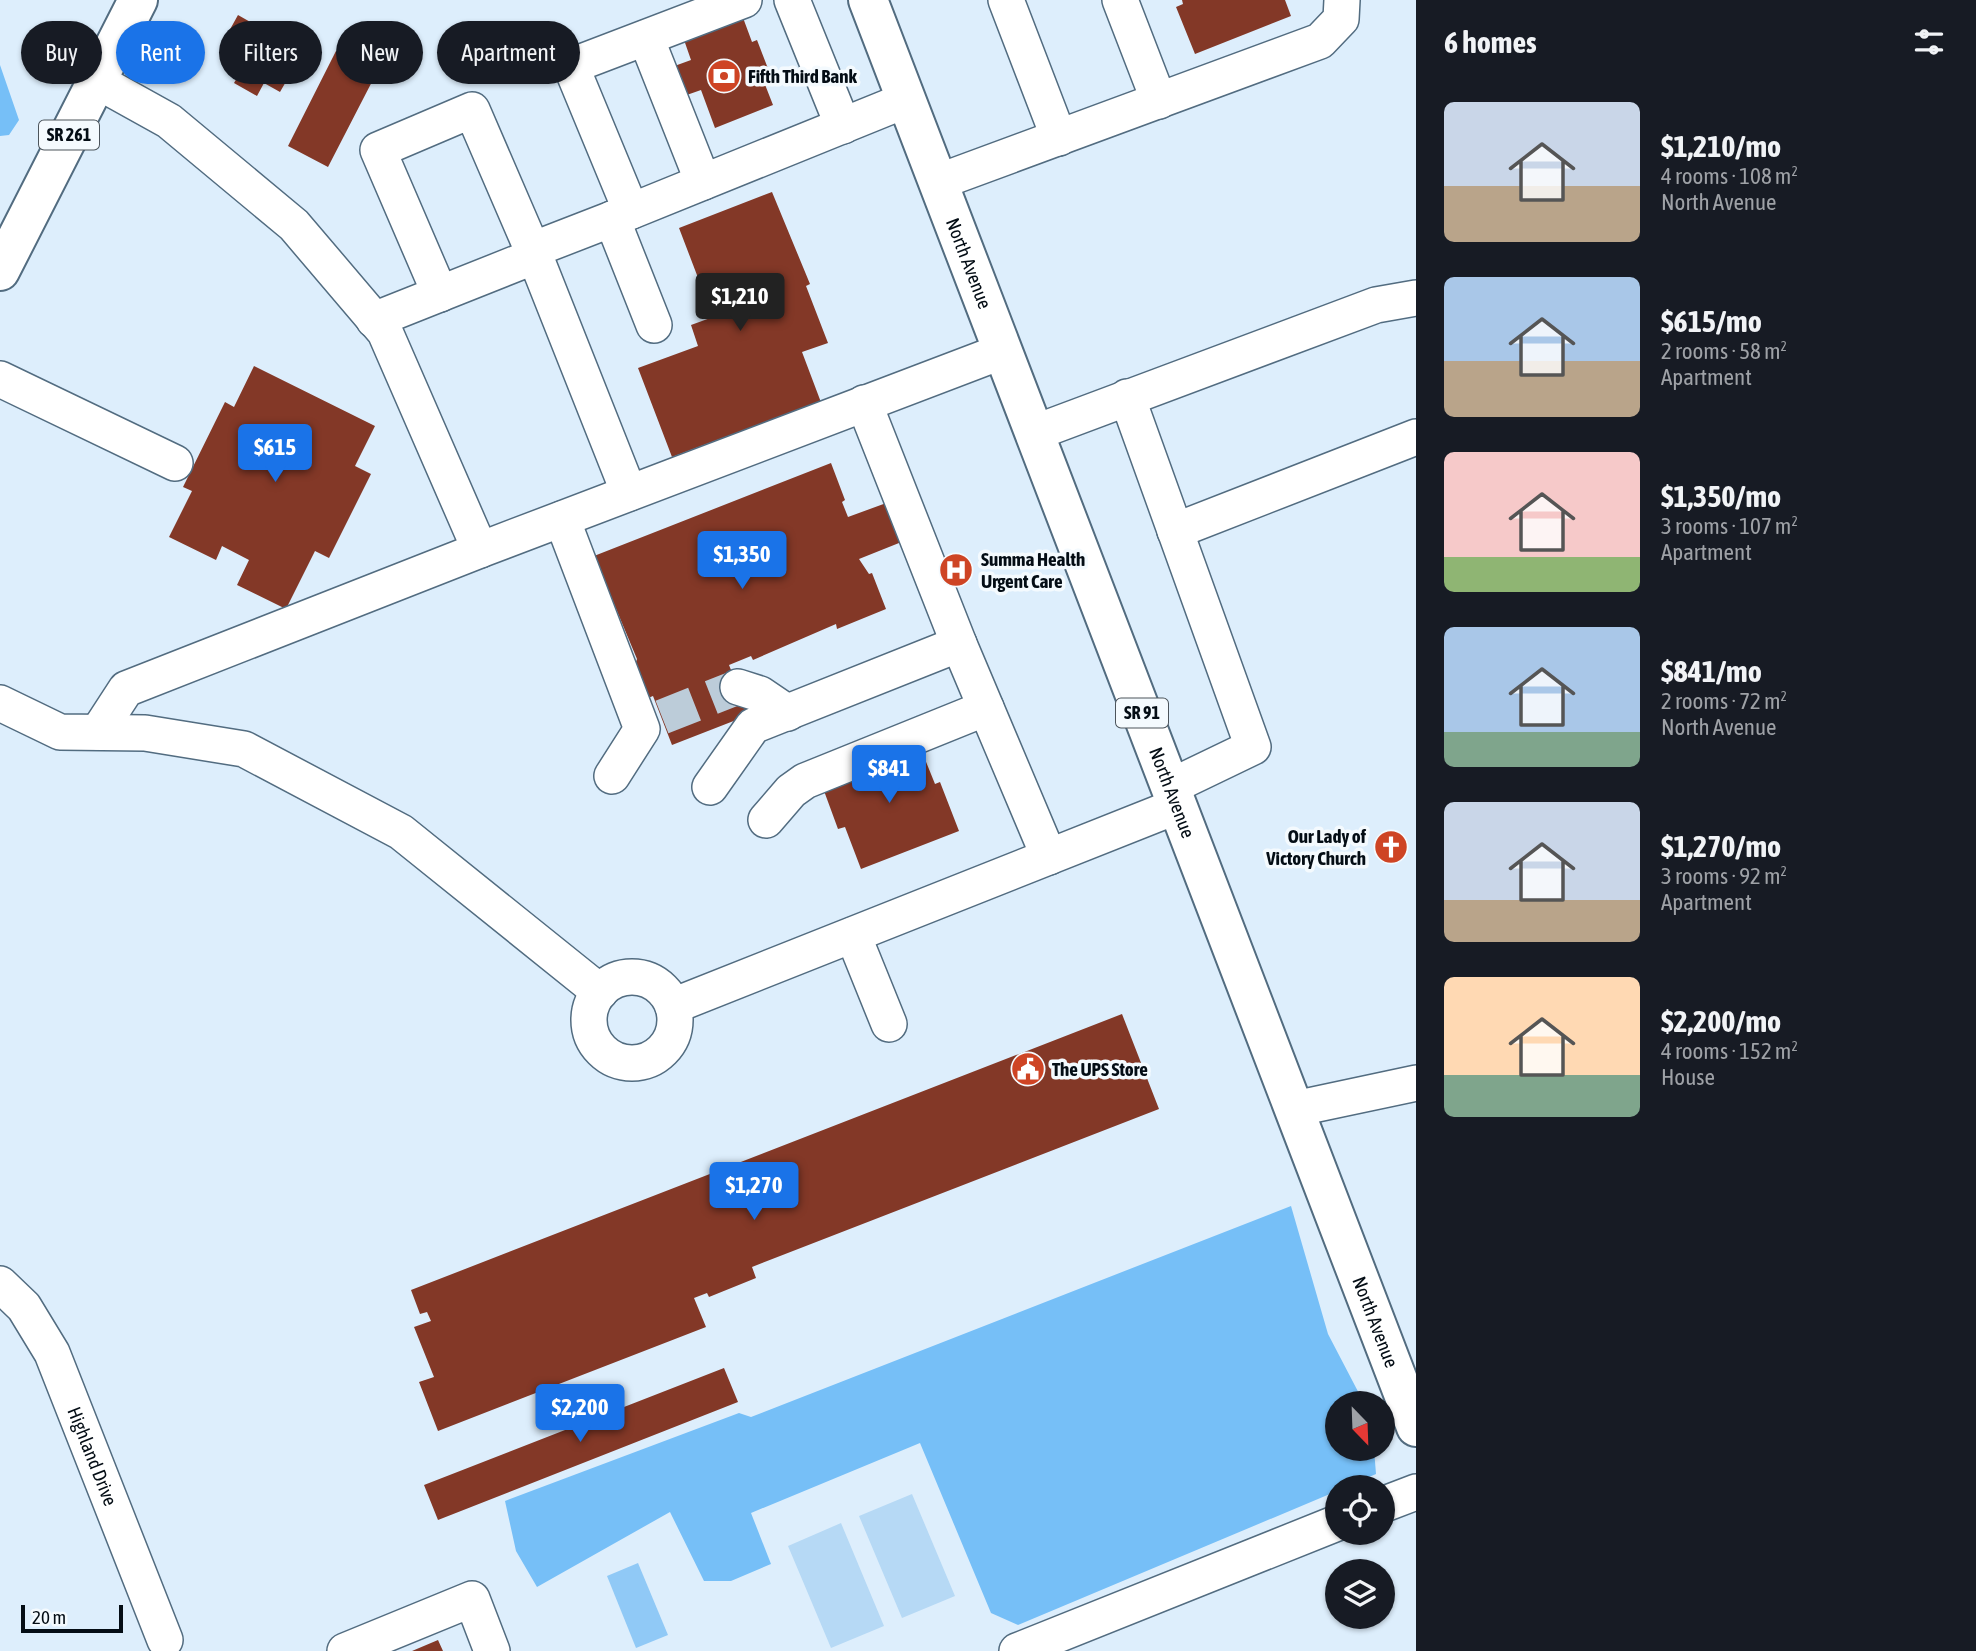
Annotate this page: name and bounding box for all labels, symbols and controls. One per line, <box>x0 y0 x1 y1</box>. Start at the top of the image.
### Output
chip: Buy <box>21 21 102 84</box>
chip: Rent <box>116 21 205 84</box>
chip: Filters <box>219 21 322 84</box>
chip: New <box>336 21 423 84</box>
chip: Apartment <box>437 21 580 84</box>
icon: filters <box>1910 23 1948 61</box>
text: 6 homes <box>1444 25 1537 59</box>
bank icon: Fifth Third Bank <box>705 57 743 95</box>
place label: Fifth Third Bank <box>748 65 857 87</box>
road number: SR 261 <box>39 120 99 150</box>
text: $1,210/mo <box>1661 129 1781 163</box>
icon: home <box>1500 130 1584 214</box>
text: 4 rooms · 108 m² <box>1661 163 1798 189</box>
text: North Avenue <box>1661 189 1777 215</box>
street label: North Avenue <box>942 215 996 312</box>
pin: $1,210 <box>683 274 797 333</box>
text: $1,210 <box>712 283 769 309</box>
text: $615/mo <box>1661 304 1762 338</box>
icon: home <box>1500 305 1584 389</box>
text: 2 rooms · 58 m² <box>1661 338 1787 364</box>
text: Apartment <box>1661 364 1752 390</box>
pin: $615 <box>234 424 316 484</box>
text: $615 <box>254 434 296 460</box>
text: $1,350/mo <box>1661 479 1781 513</box>
icon: home <box>1500 480 1584 564</box>
text: 3 rooms · 107 m² <box>1661 513 1798 539</box>
pin: $1,350 <box>685 532 799 591</box>
text: Apartment <box>1661 539 1752 565</box>
text: $1,350 <box>714 541 771 567</box>
place label: Summa Health Urgent Care <box>981 548 1085 592</box>
hospital icon: Summa Health Urgent Care <box>937 551 975 589</box>
text: $841/mo <box>1661 654 1762 688</box>
icon: home <box>1500 655 1584 739</box>
text: 2 rooms · 72 m² <box>1661 688 1787 714</box>
road number: SR 91 <box>1116 698 1168 728</box>
text: North Avenue <box>1661 714 1777 740</box>
street label: North Avenue <box>1145 744 1200 841</box>
pin: $841 <box>848 746 930 805</box>
text: $841 <box>868 755 910 781</box>
place label: Our Lady of Victory Church <box>1265 825 1367 869</box>
church icon: Our Lady of Victory Church <box>1372 828 1410 866</box>
text: $1,270/mo <box>1661 829 1781 863</box>
icon: home <box>1500 830 1584 914</box>
text: 3 rooms · 92 m² <box>1661 863 1787 889</box>
text: Apartment <box>1661 889 1752 915</box>
text: $2,200/mo <box>1661 1004 1781 1038</box>
icon: home <box>1500 1005 1584 1089</box>
text: 4 rooms · 152 m² <box>1661 1038 1798 1064</box>
public building icon: The UPS Store <box>1009 1050 1047 1088</box>
place label: The UPS Store <box>1052 1058 1148 1080</box>
text: House <box>1661 1064 1715 1090</box>
pin: $1,270 <box>697 1162 811 1222</box>
text: $1,270 <box>726 1172 783 1198</box>
street label: North Avenue <box>1348 1273 1403 1370</box>
pin: $2,200 <box>523 1384 637 1444</box>
north arrow <box>1325 1391 1395 1461</box>
map controls <box>1325 1391 1395 1629</box>
text: $2,200 <box>552 1394 609 1420</box>
street label: Highland Drive <box>63 1404 122 1509</box>
button: locate <box>1325 1475 1395 1545</box>
button: layers <box>1325 1559 1395 1629</box>
scale bar <box>21 1602 122 1634</box>
text: 20 m <box>32 1606 66 1628</box>

